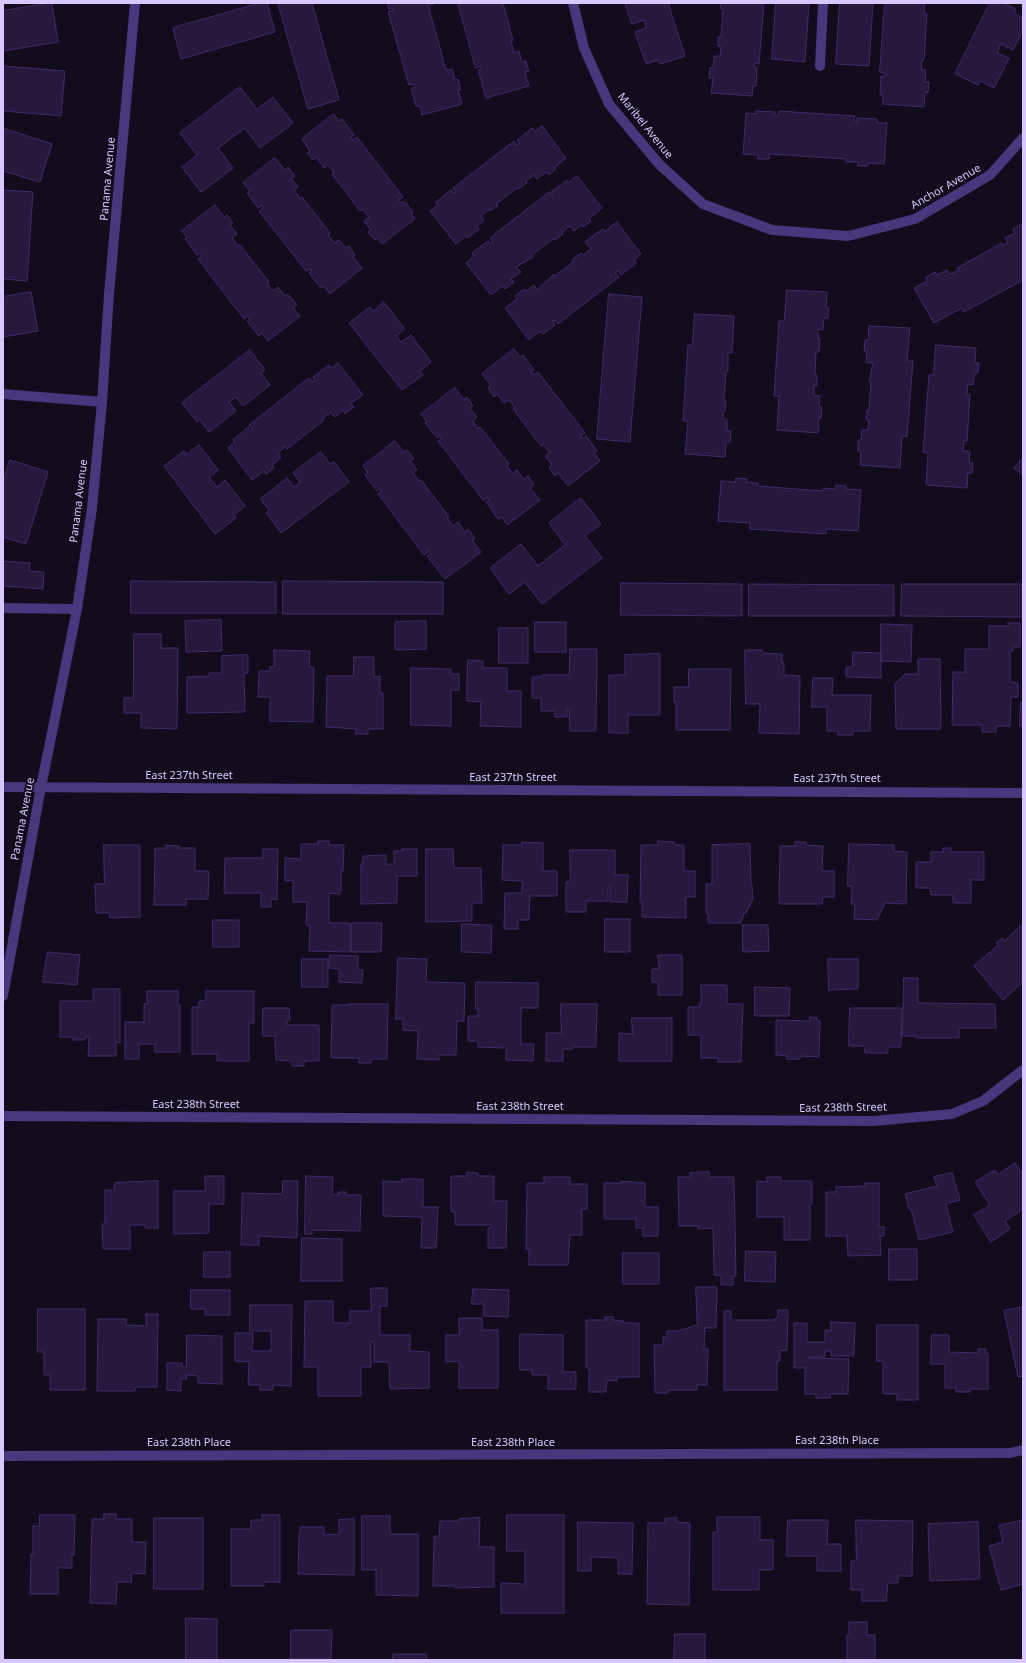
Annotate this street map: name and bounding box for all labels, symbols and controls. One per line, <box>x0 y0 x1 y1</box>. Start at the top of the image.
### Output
street label: Maribel Avenue <box>614 90 676 162</box>
street label: Panama Avenue <box>98 137 118 221</box>
street label: Anchor Avenue <box>909 162 983 212</box>
street label: Panama Avenue <box>67 459 91 543</box>
street label: East 237th Street <box>145 769 233 783</box>
street label: East 237th Street <box>469 771 557 785</box>
street label: East 237th Street <box>793 772 881 786</box>
street label: Panama Avenue <box>9 777 37 861</box>
street label: East 238th Street <box>152 1098 240 1112</box>
street label: East 238th Street <box>476 1100 564 1114</box>
street label: East 238th Street <box>799 1101 887 1115</box>
street label: East 238th Place <box>795 1434 879 1448</box>
street label: East 238th Place <box>147 1436 231 1450</box>
street label: East 238th Place <box>471 1436 555 1450</box>

